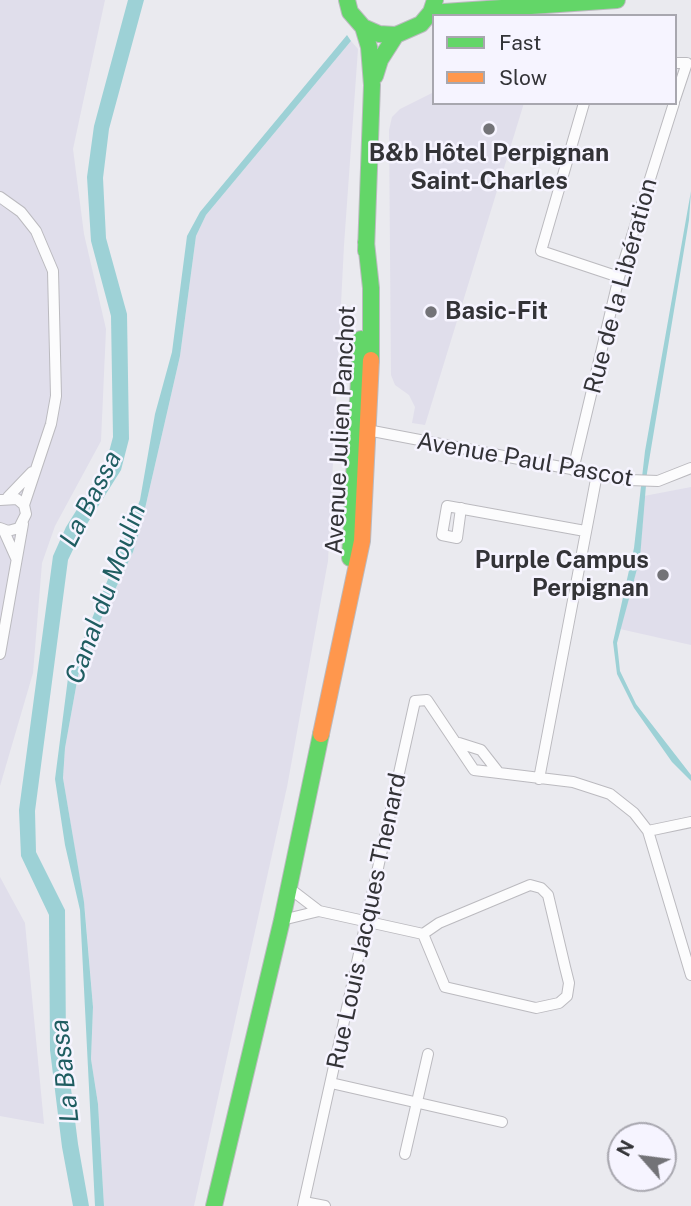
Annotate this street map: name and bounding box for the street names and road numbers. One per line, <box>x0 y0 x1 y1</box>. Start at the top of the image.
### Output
street label: Rue de la Libération <box>578 175 664 397</box>
street label: Avenue Julien Panchot <box>320 305 362 555</box>
street label: Avenue Paul Pascot <box>414 427 636 493</box>
street label: Rue Louis Jacques Thenard <box>322 770 412 1072</box>

